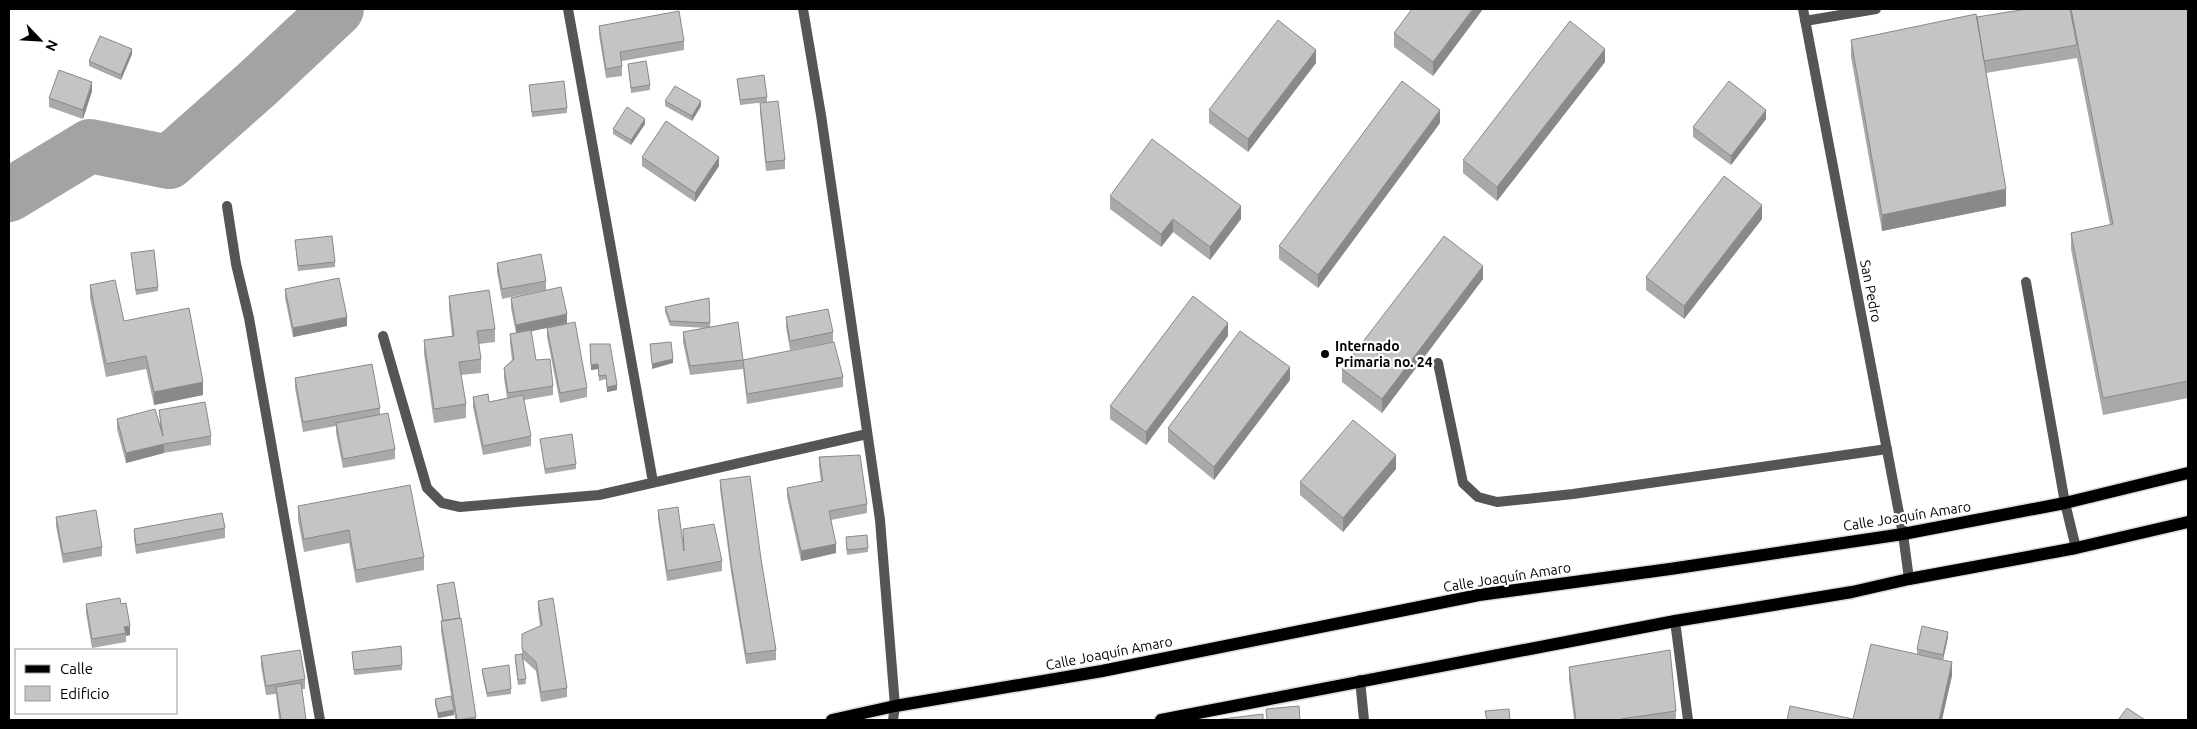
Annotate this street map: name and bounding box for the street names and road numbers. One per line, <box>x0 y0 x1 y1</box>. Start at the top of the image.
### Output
street label: San Pedro <box>1857 258 1885 324</box>
street label: Calle Joaquín Amaro <box>1842 498 1972 534</box>
street label: Calle Joaquín Amaro <box>1442 559 1572 595</box>
street label: Calle Joaquín Amaro <box>1044 633 1174 673</box>

